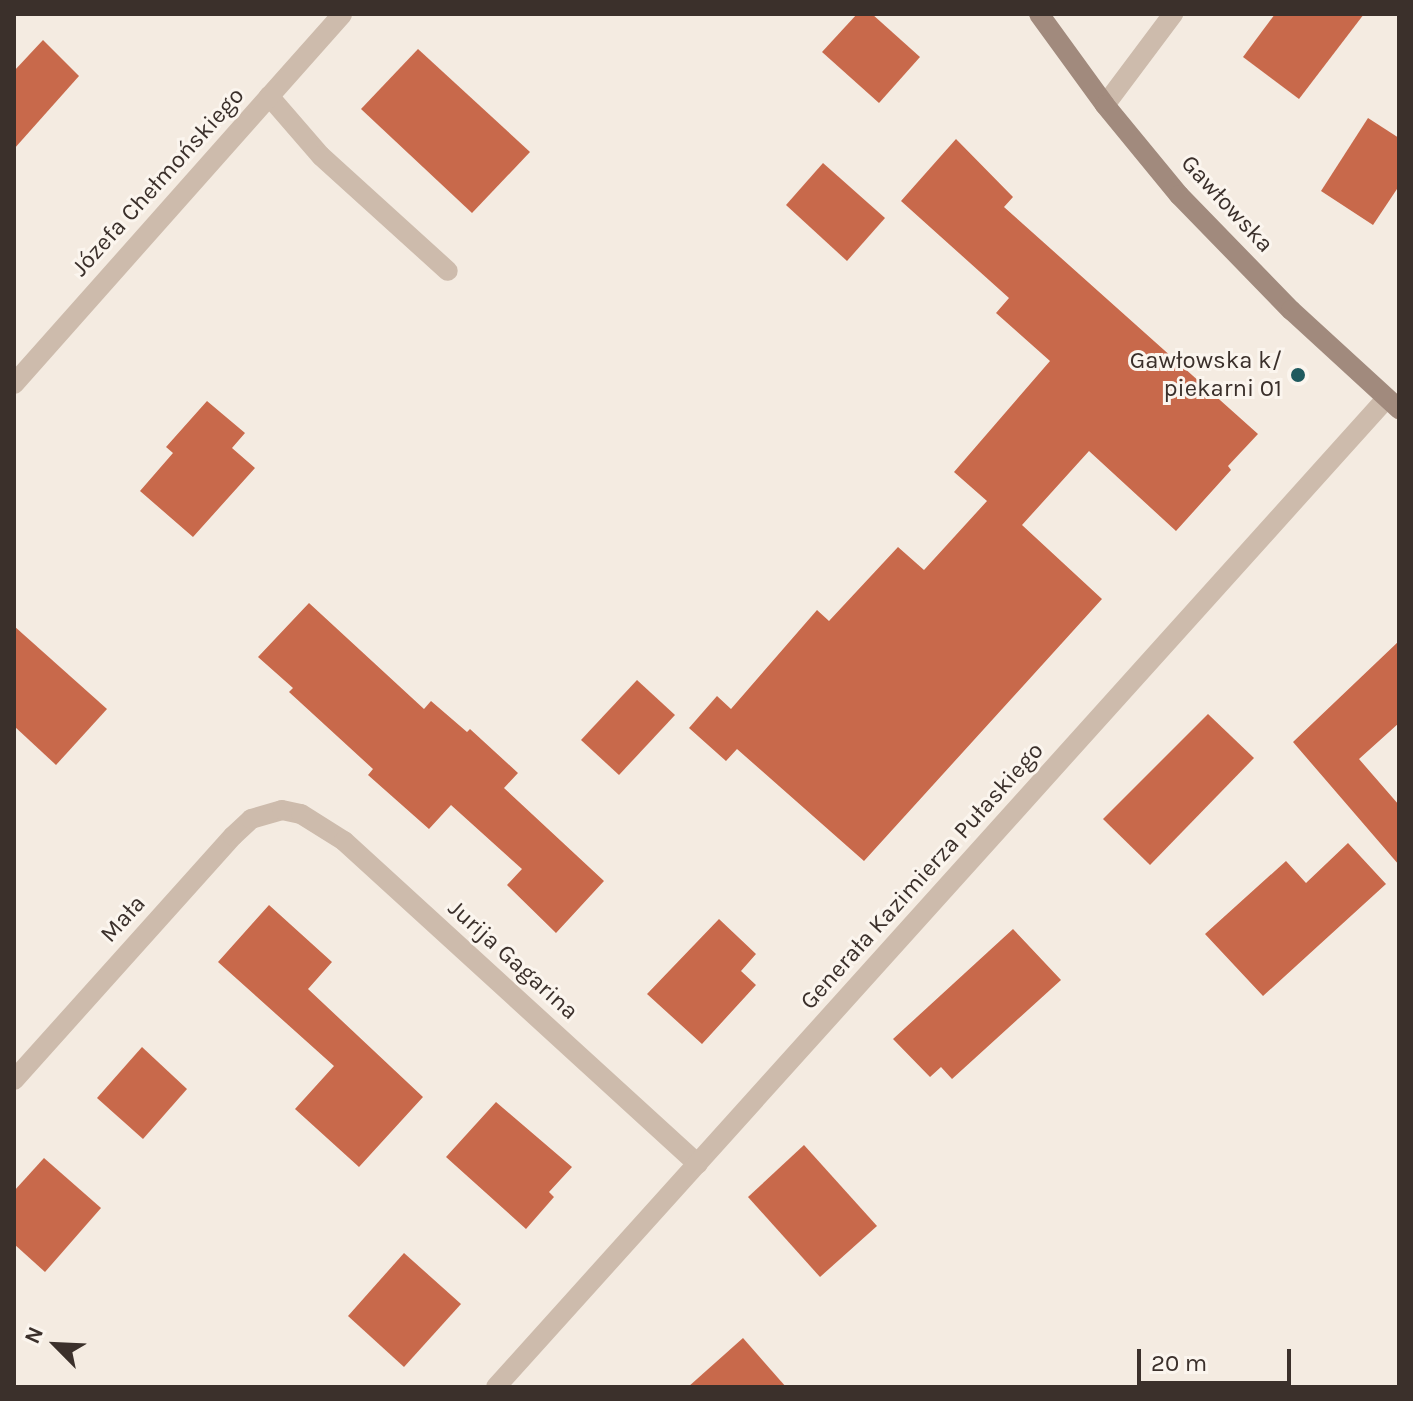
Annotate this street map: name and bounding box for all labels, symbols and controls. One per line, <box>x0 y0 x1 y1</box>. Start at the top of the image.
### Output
street label: Józefa Chełmońskiego <box>66 82 250 282</box>
street label: Gawłowska <box>1175 149 1279 259</box>
place label: Gawłowska k/ piekarni 01 <box>1130 347 1282 403</box>
marker: Gawłowska k/ piekarni 01 <box>1289 366 1307 384</box>
street label: Generała Kazimierza Pułaskiego <box>794 737 1050 1015</box>
street label: Mała <box>94 889 152 949</box>
street label: Jurija Gagarina <box>442 894 584 1026</box>
north arrow <box>16 1305 96 1385</box>
text: N <box>19 1323 49 1348</box>
scale bar <box>1141 1333 1295 1383</box>
text: 20 m <box>1151 1349 1207 1377</box>

